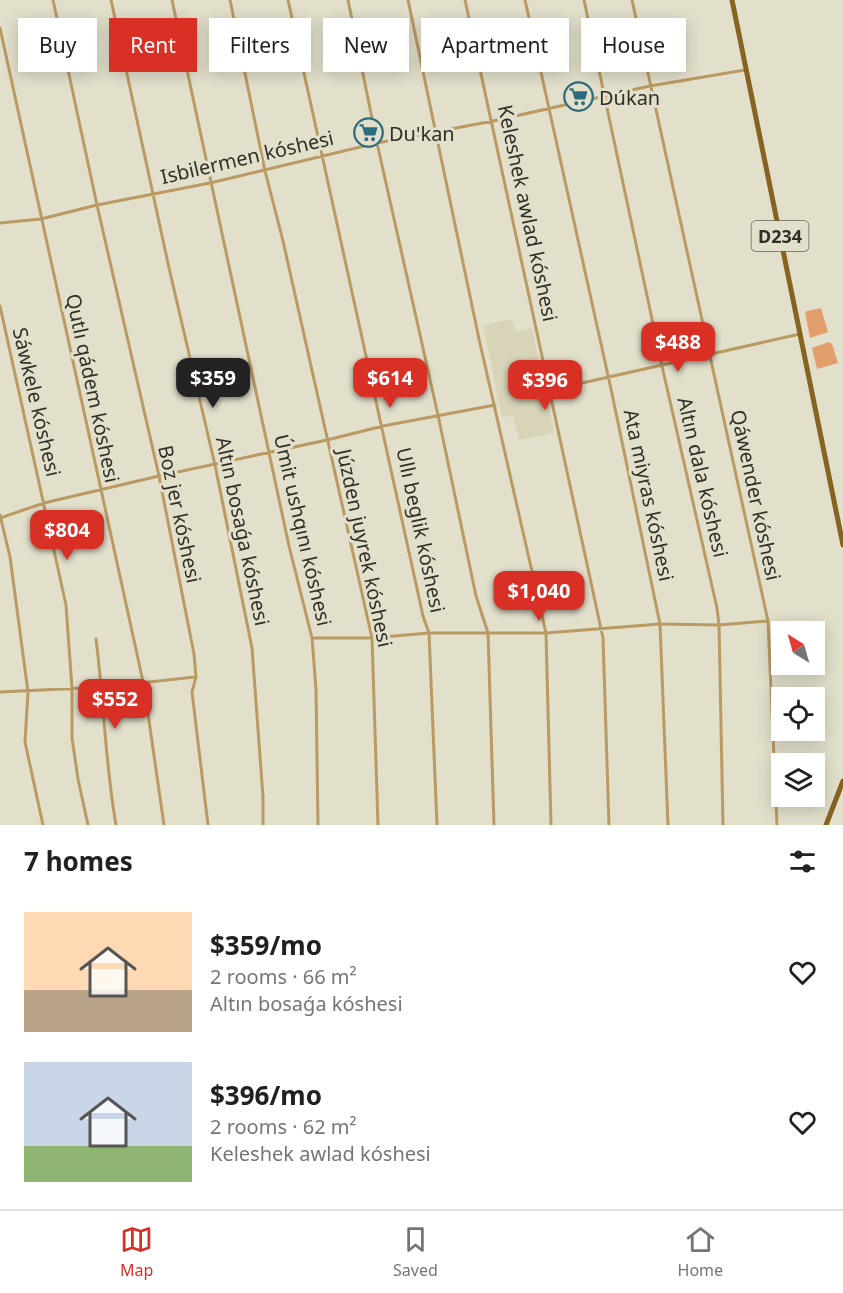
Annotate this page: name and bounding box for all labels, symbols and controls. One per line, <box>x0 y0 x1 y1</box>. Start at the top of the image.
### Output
chip: Buy <box>18 18 97 72</box>
chip: Rent <box>109 18 197 72</box>
chip: Filters <box>209 18 311 72</box>
chip: New <box>323 18 409 72</box>
chip: Apartment <box>421 18 569 72</box>
chip: House <box>581 18 686 72</box>
supermarket icon: Dúkan <box>562 81 594 113</box>
place label: Dúkan <box>599 84 660 111</box>
street label: Keleshek awlad kóshesi <box>492 102 564 324</box>
supermarket icon: Du'kan <box>352 117 384 149</box>
place label: Du'kan <box>389 120 455 147</box>
street label: Isbilermen kóshesi <box>158 124 336 190</box>
road number: D234 <box>752 221 808 251</box>
street label: Qutlı qádem kóshesi <box>60 291 126 485</box>
pin: $488 <box>642 322 714 373</box>
street label: Sáwkele kóshesi <box>7 325 67 479</box>
text: $488 <box>655 328 701 355</box>
pin: $359 <box>177 358 249 409</box>
pin: $614 <box>354 358 426 409</box>
pin: $396 <box>509 360 581 411</box>
text: $359 <box>190 364 236 391</box>
text: $614 <box>367 364 413 391</box>
text: $396 <box>522 366 568 393</box>
street label: Altın dala kóshesi <box>671 394 735 560</box>
street label: Ata miyras kóshesi <box>618 407 680 583</box>
street label: Qáwender kóshesi <box>725 407 787 583</box>
street label: Úmit ushqını kóshesi <box>268 431 338 629</box>
street label: Altın bosaǵa kóshesi <box>210 434 276 628</box>
street label: Boz jer kóshesi <box>152 443 208 585</box>
street label: Júzden juyrek kóshesi <box>330 445 399 650</box>
street label: Ullı beglik kóshesi <box>390 445 452 615</box>
pin: $804 <box>31 510 103 561</box>
text: $804 <box>44 516 90 543</box>
pin: $1,040 <box>490 571 588 622</box>
text: $1,040 <box>508 577 570 604</box>
north arrow <box>771 621 825 675</box>
map controls <box>771 621 825 807</box>
pin: $552 <box>79 679 151 730</box>
text: $552 <box>92 685 138 712</box>
button: locate <box>771 687 825 741</box>
button: layers <box>771 753 825 807</box>
text: 7 homes <box>24 843 133 879</box>
icon: filters <box>786 845 819 878</box>
text: $359/mo <box>210 927 322 963</box>
icon: home <box>72 936 144 1008</box>
icon: heart <box>786 956 819 989</box>
text: 2 rooms · 66 m² <box>210 963 357 990</box>
text: Altın bosaǵa kóshesi <box>210 990 403 1017</box>
text: $396/mo <box>210 1077 322 1113</box>
icon: home <box>72 1086 144 1158</box>
icon: heart <box>786 1106 819 1139</box>
text: 2 rooms · 62 m² <box>210 1113 357 1140</box>
text: Keleshek awlad kóshesi <box>210 1140 431 1167</box>
tab: Map <box>120 1223 153 1281</box>
tab: Saved <box>393 1223 438 1281</box>
tab: Home <box>678 1223 723 1281</box>

